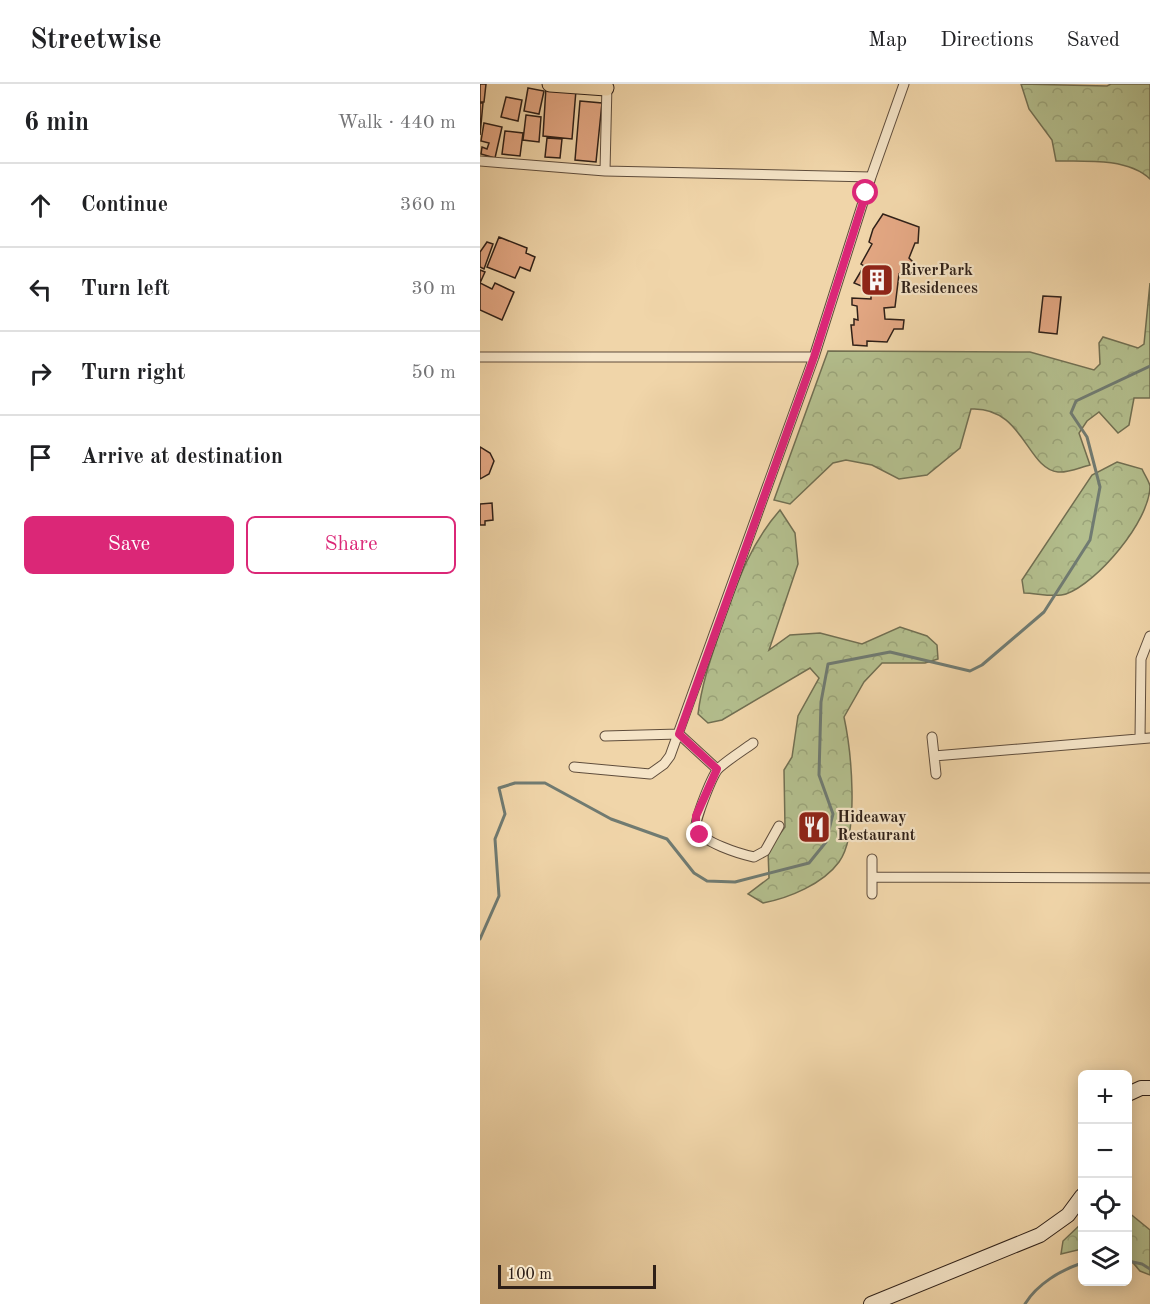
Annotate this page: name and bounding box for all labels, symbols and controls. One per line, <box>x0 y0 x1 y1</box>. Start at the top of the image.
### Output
text: Streetwise <box>30 27 162 55</box>
text: Map <box>868 30 907 51</box>
text: Directions <box>940 30 1034 51</box>
text: Saved <box>1067 30 1120 51</box>
text: 6 min <box>24 110 89 136</box>
text: Walk · 440 m <box>337 113 456 133</box>
route start <box>852 179 878 205</box>
icon: ahead <box>24 189 57 222</box>
text: Continue <box>81 194 168 216</box>
text: 360 m <box>400 195 456 215</box>
building icon: RiverPark Residences <box>859 262 895 298</box>
place label: RiverPark Residences <box>900 263 978 297</box>
icon: left <box>24 273 57 306</box>
text: Turn left <box>81 278 170 300</box>
text: 30 m <box>411 279 456 299</box>
icon: right <box>24 357 57 390</box>
text: Turn right <box>81 362 185 384</box>
text: 50 m <box>411 363 456 383</box>
icon: arrive <box>24 441 57 474</box>
text: Arrive at destination <box>81 446 283 468</box>
button: Save <box>24 516 234 574</box>
button: Share <box>246 516 456 574</box>
restaurant icon: Hideaway Restaurant <box>796 809 832 845</box>
place label: Hideaway Restaurant <box>837 810 916 844</box>
route end <box>686 821 712 847</box>
map controls <box>1078 1070 1132 1286</box>
button: + <box>1078 1070 1132 1124</box>
button: − <box>1078 1124 1132 1178</box>
button: locate <box>1078 1178 1132 1232</box>
button: layers <box>1078 1232 1132 1286</box>
scale bar <box>498 1262 656 1290</box>
text: 100 m <box>507 1267 552 1283</box>

